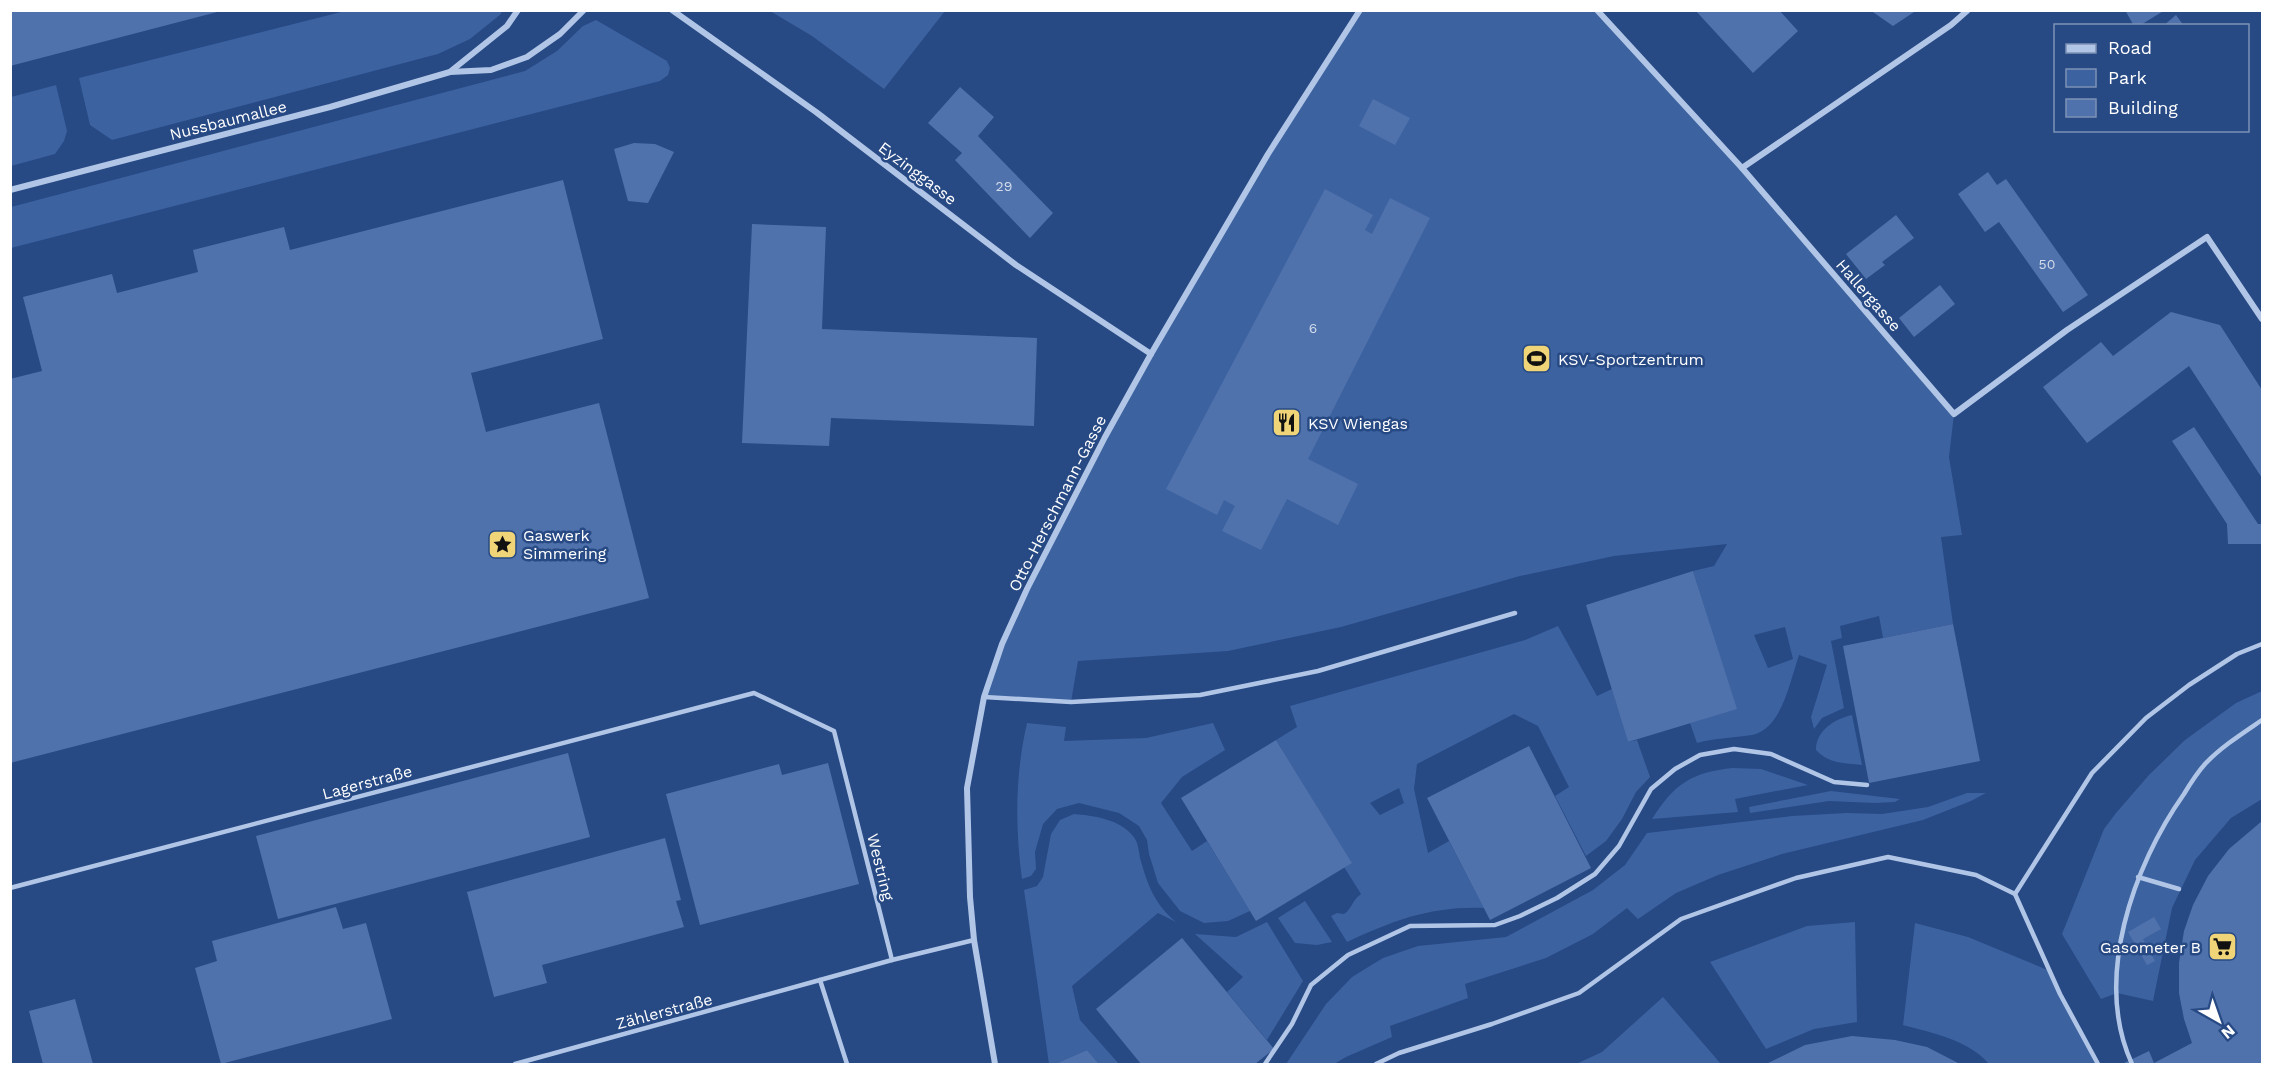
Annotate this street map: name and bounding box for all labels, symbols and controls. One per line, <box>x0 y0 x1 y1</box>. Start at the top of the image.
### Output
legend <box>2054 24 2249 132</box>
text: Road <box>2108 37 2152 58</box>
text: Park <box>2108 67 2147 88</box>
street label: Nussbaumallee <box>168 97 289 144</box>
text: Building <box>2108 97 2178 118</box>
street label: Eyzinggasse <box>875 138 960 209</box>
house number: 29 <box>996 178 1012 194</box>
street label: Hallergasse <box>1832 255 1905 335</box>
house number: 50 <box>2039 256 2055 272</box>
house number: 6 <box>1309 320 1317 336</box>
sports icon: KSV-Sportzentrum <box>1521 343 1553 375</box>
place label: KSV-Sportzentrum <box>1558 350 1704 369</box>
restaurant icon: KSV Wiengas <box>1271 407 1303 439</box>
street label: Otto-Herschmann-Gasse <box>1005 412 1110 595</box>
place label: KSV Wiengas <box>1308 414 1408 433</box>
place label: Gaswerk Simmering <box>523 526 607 563</box>
place icon: Gaswerk Simmering <box>486 528 518 560</box>
street label: Lagerstraße <box>320 761 414 804</box>
street label: Westring <box>863 832 898 903</box>
supermarket icon: Gasometer B <box>2206 931 2238 963</box>
place label: Gasometer B <box>2100 938 2201 957</box>
street label: Zählerstraße <box>614 989 714 1033</box>
north arrow <box>2189 991 2249 1051</box>
text: N <box>2218 1021 2239 1043</box>

